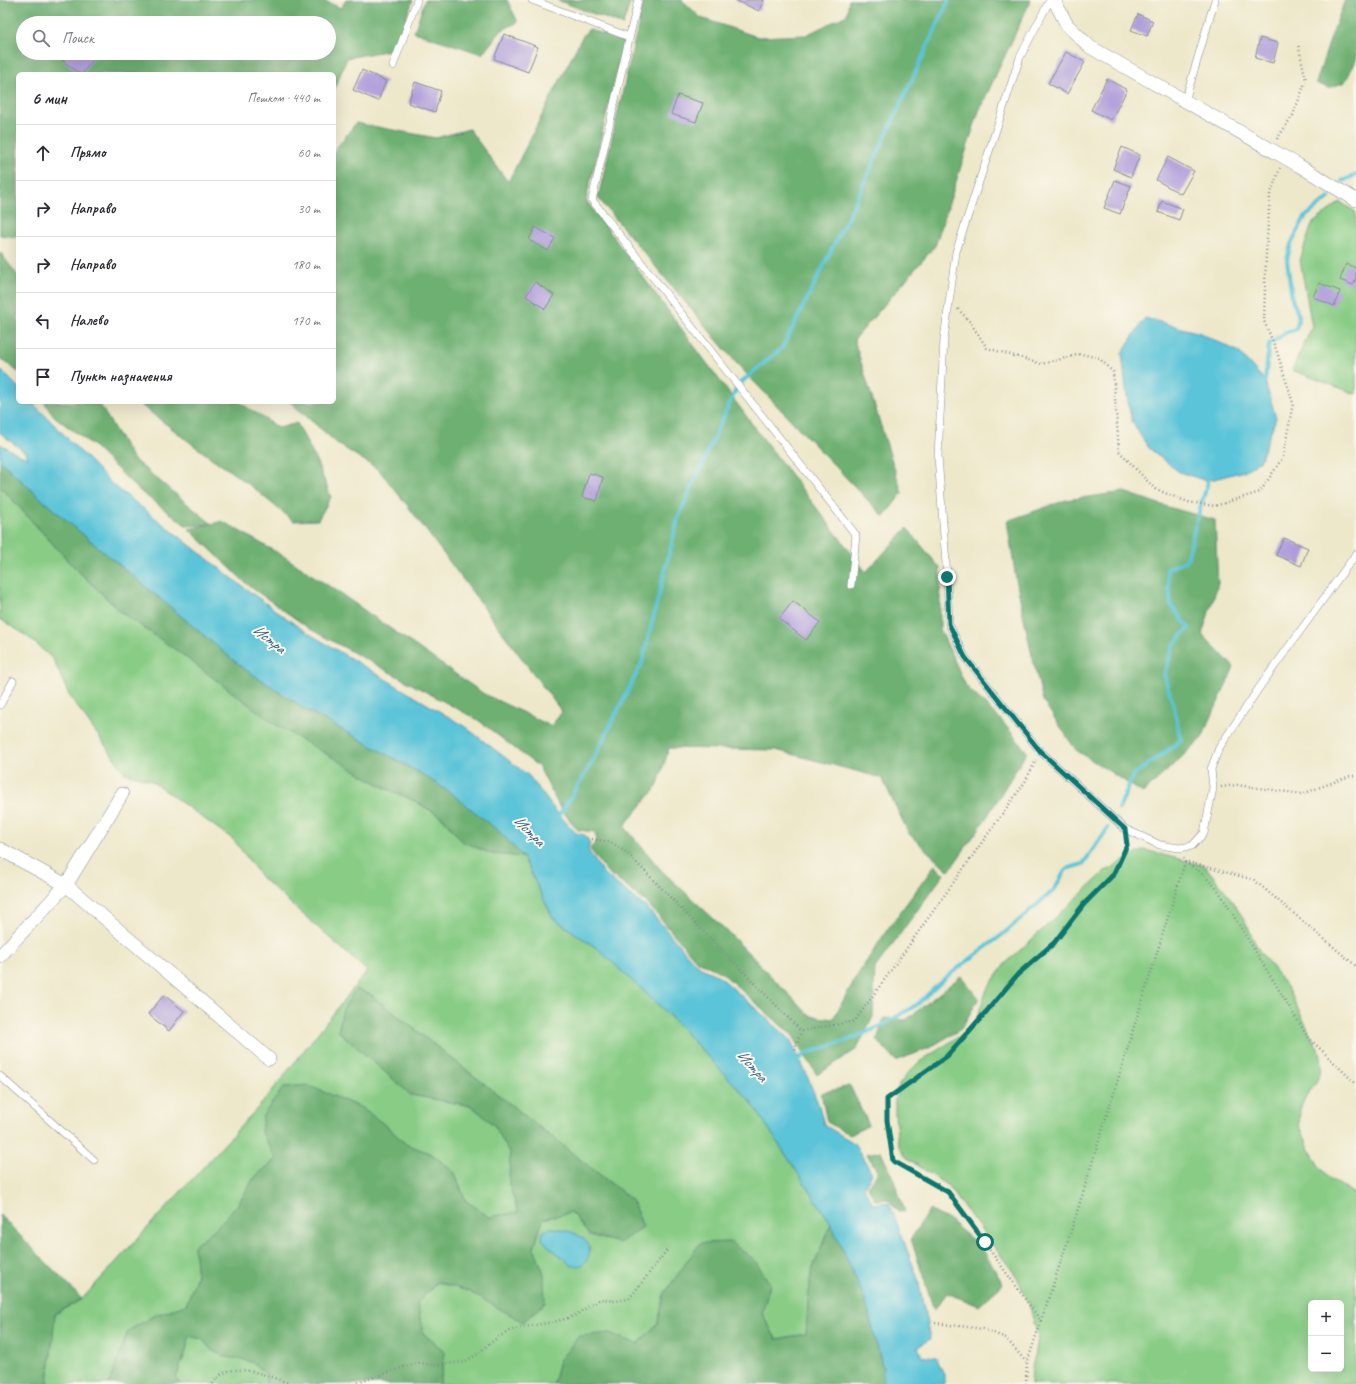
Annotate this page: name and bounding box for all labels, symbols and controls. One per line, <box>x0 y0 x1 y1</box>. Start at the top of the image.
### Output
search box <box>16 16 336 60</box>
icon: search <box>30 27 52 49</box>
text: Поиск <box>62 29 94 48</box>
text: 6 мин <box>32 88 67 109</box>
text: Пешком · 440 m <box>247 90 320 106</box>
icon: ahead <box>32 142 54 164</box>
text: Прямо <box>70 143 106 162</box>
text: 60 m <box>298 145 320 161</box>
icon: right <box>32 198 54 220</box>
text: Направо <box>70 199 116 218</box>
text: 30 m <box>298 201 320 217</box>
icon: right <box>32 254 54 276</box>
text: Направо <box>70 255 116 274</box>
text: 180 m <box>292 257 320 273</box>
icon: left <box>32 310 54 332</box>
text: Налево <box>70 311 108 330</box>
text: 170 m <box>292 313 320 329</box>
icon: arrive <box>32 366 54 388</box>
text: Пункт назначения <box>70 367 172 386</box>
route end <box>938 568 956 586</box>
water label: Истра <box>249 620 290 659</box>
water label: Истра <box>509 811 550 852</box>
water label: Истра <box>733 1046 772 1087</box>
route start <box>976 1233 994 1251</box>
map controls <box>1308 1300 1344 1372</box>
button: + <box>1308 1300 1344 1336</box>
button: − <box>1308 1336 1344 1372</box>

